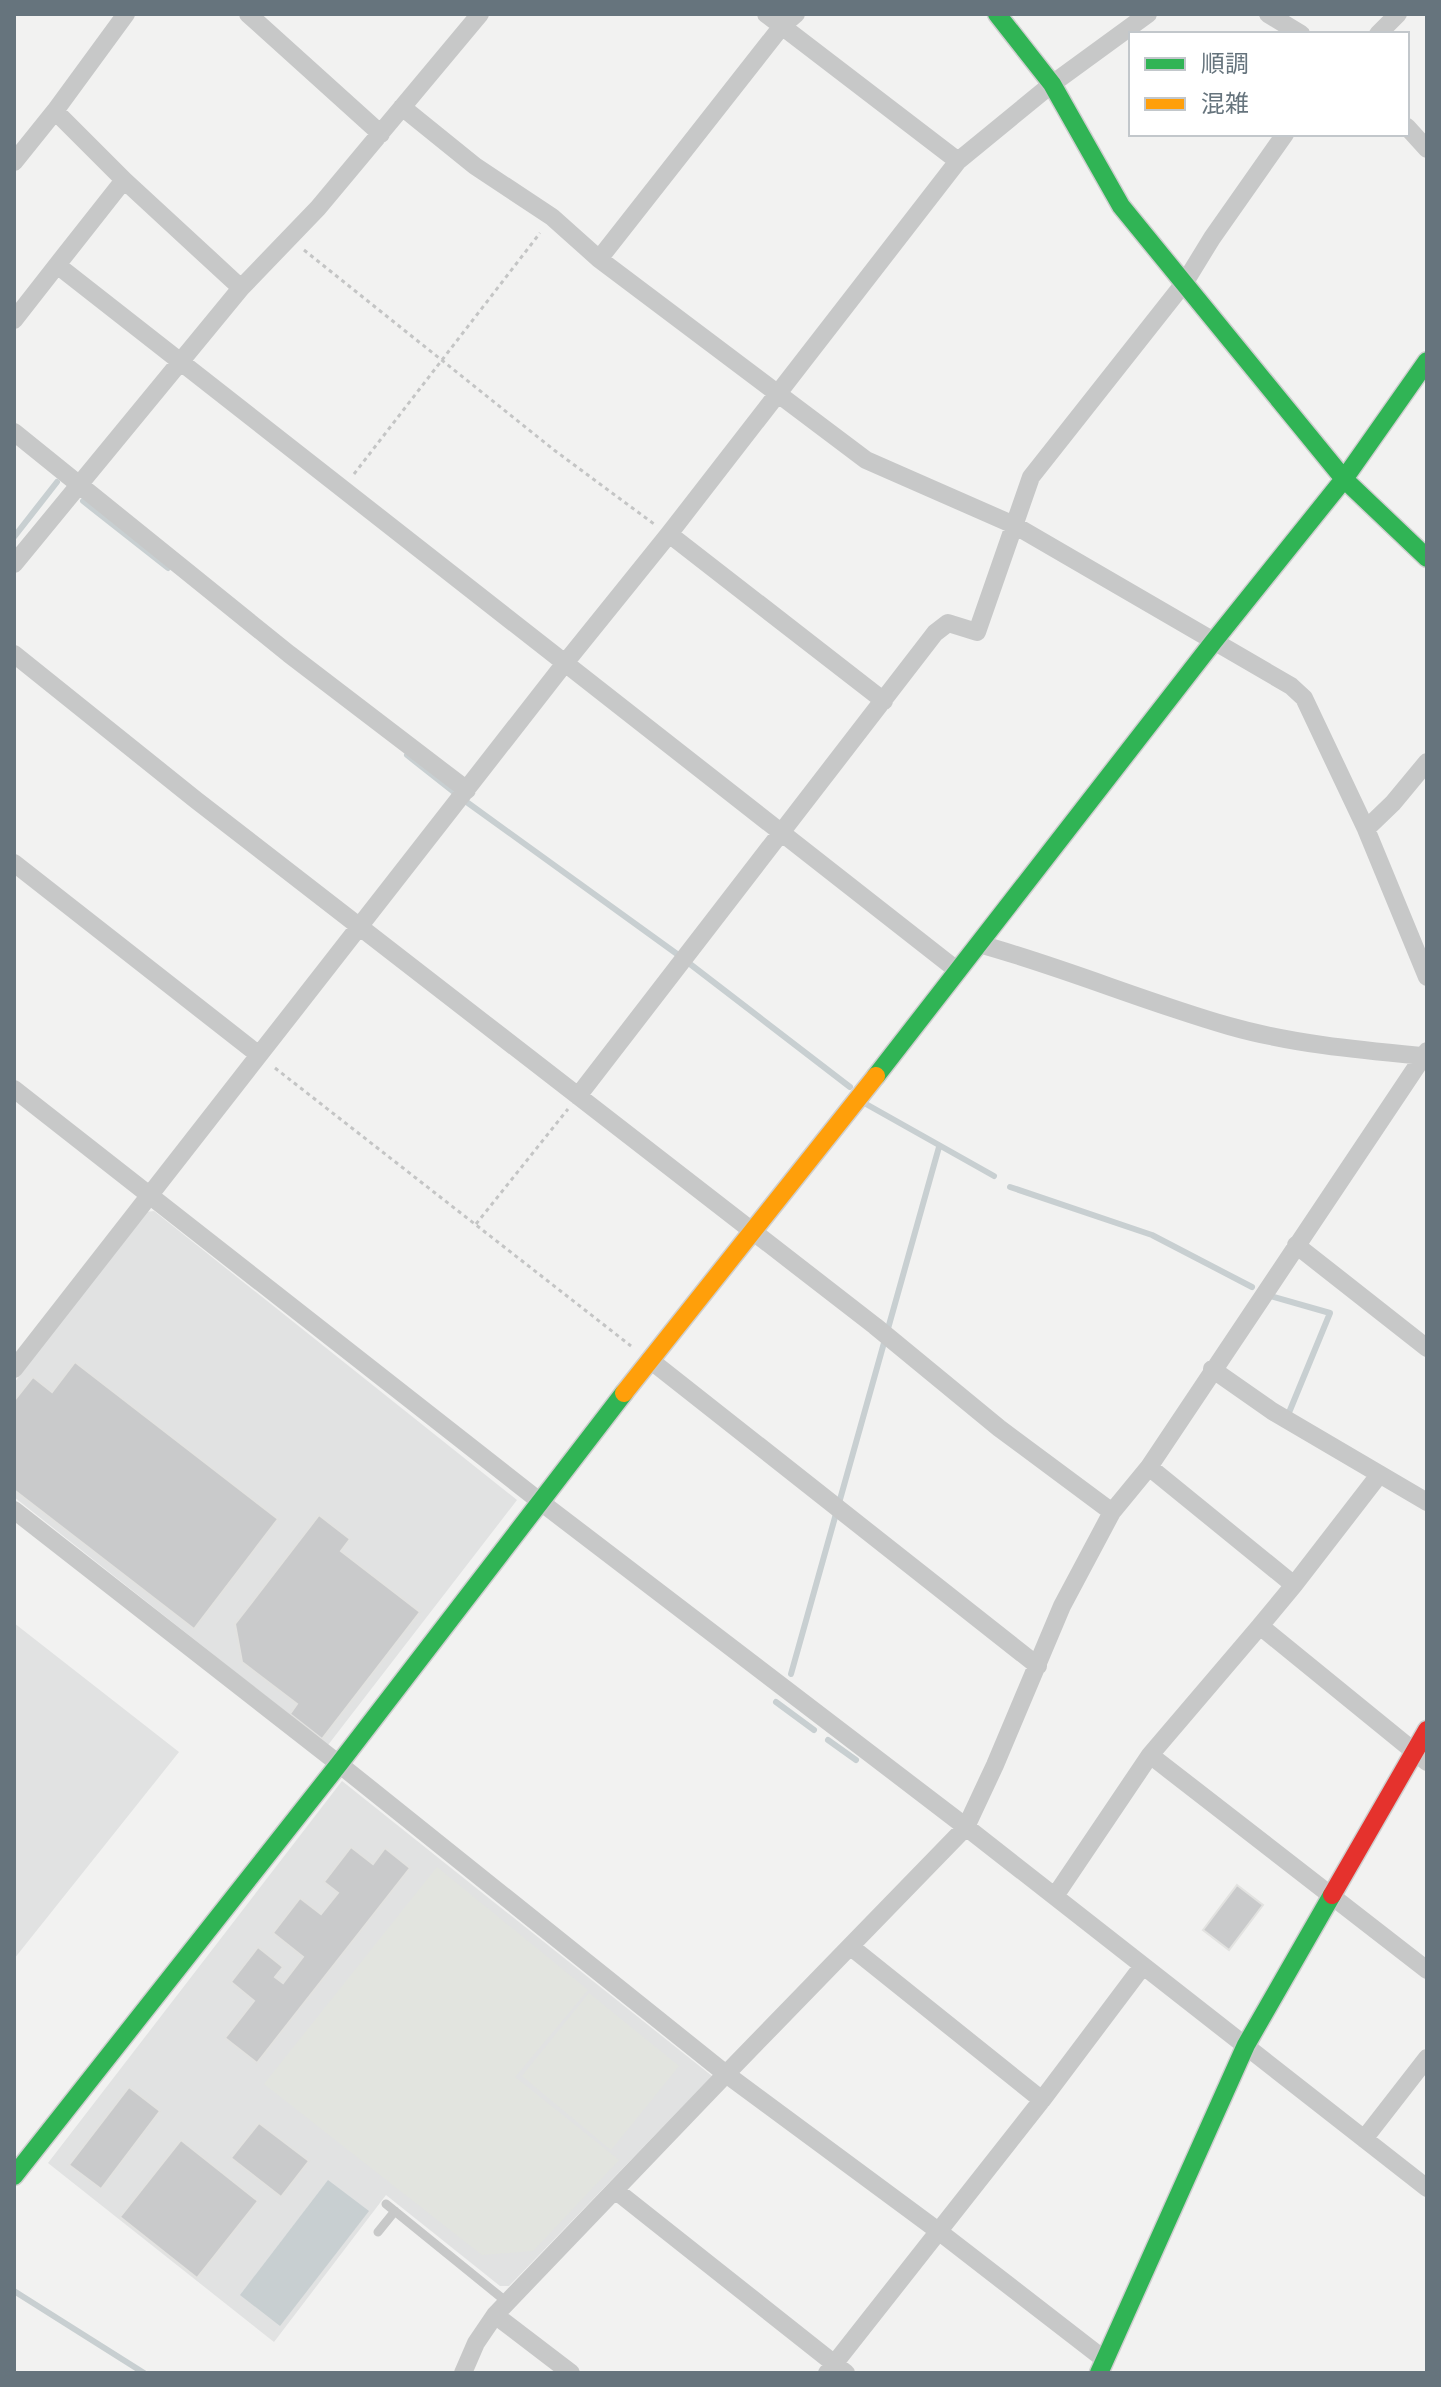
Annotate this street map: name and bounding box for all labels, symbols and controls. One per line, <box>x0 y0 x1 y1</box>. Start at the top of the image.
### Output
legend <box>1129 32 1409 136</box>
text: 順調 <box>1201 50 1249 78</box>
text: 混雑 <box>1201 90 1249 118</box>

